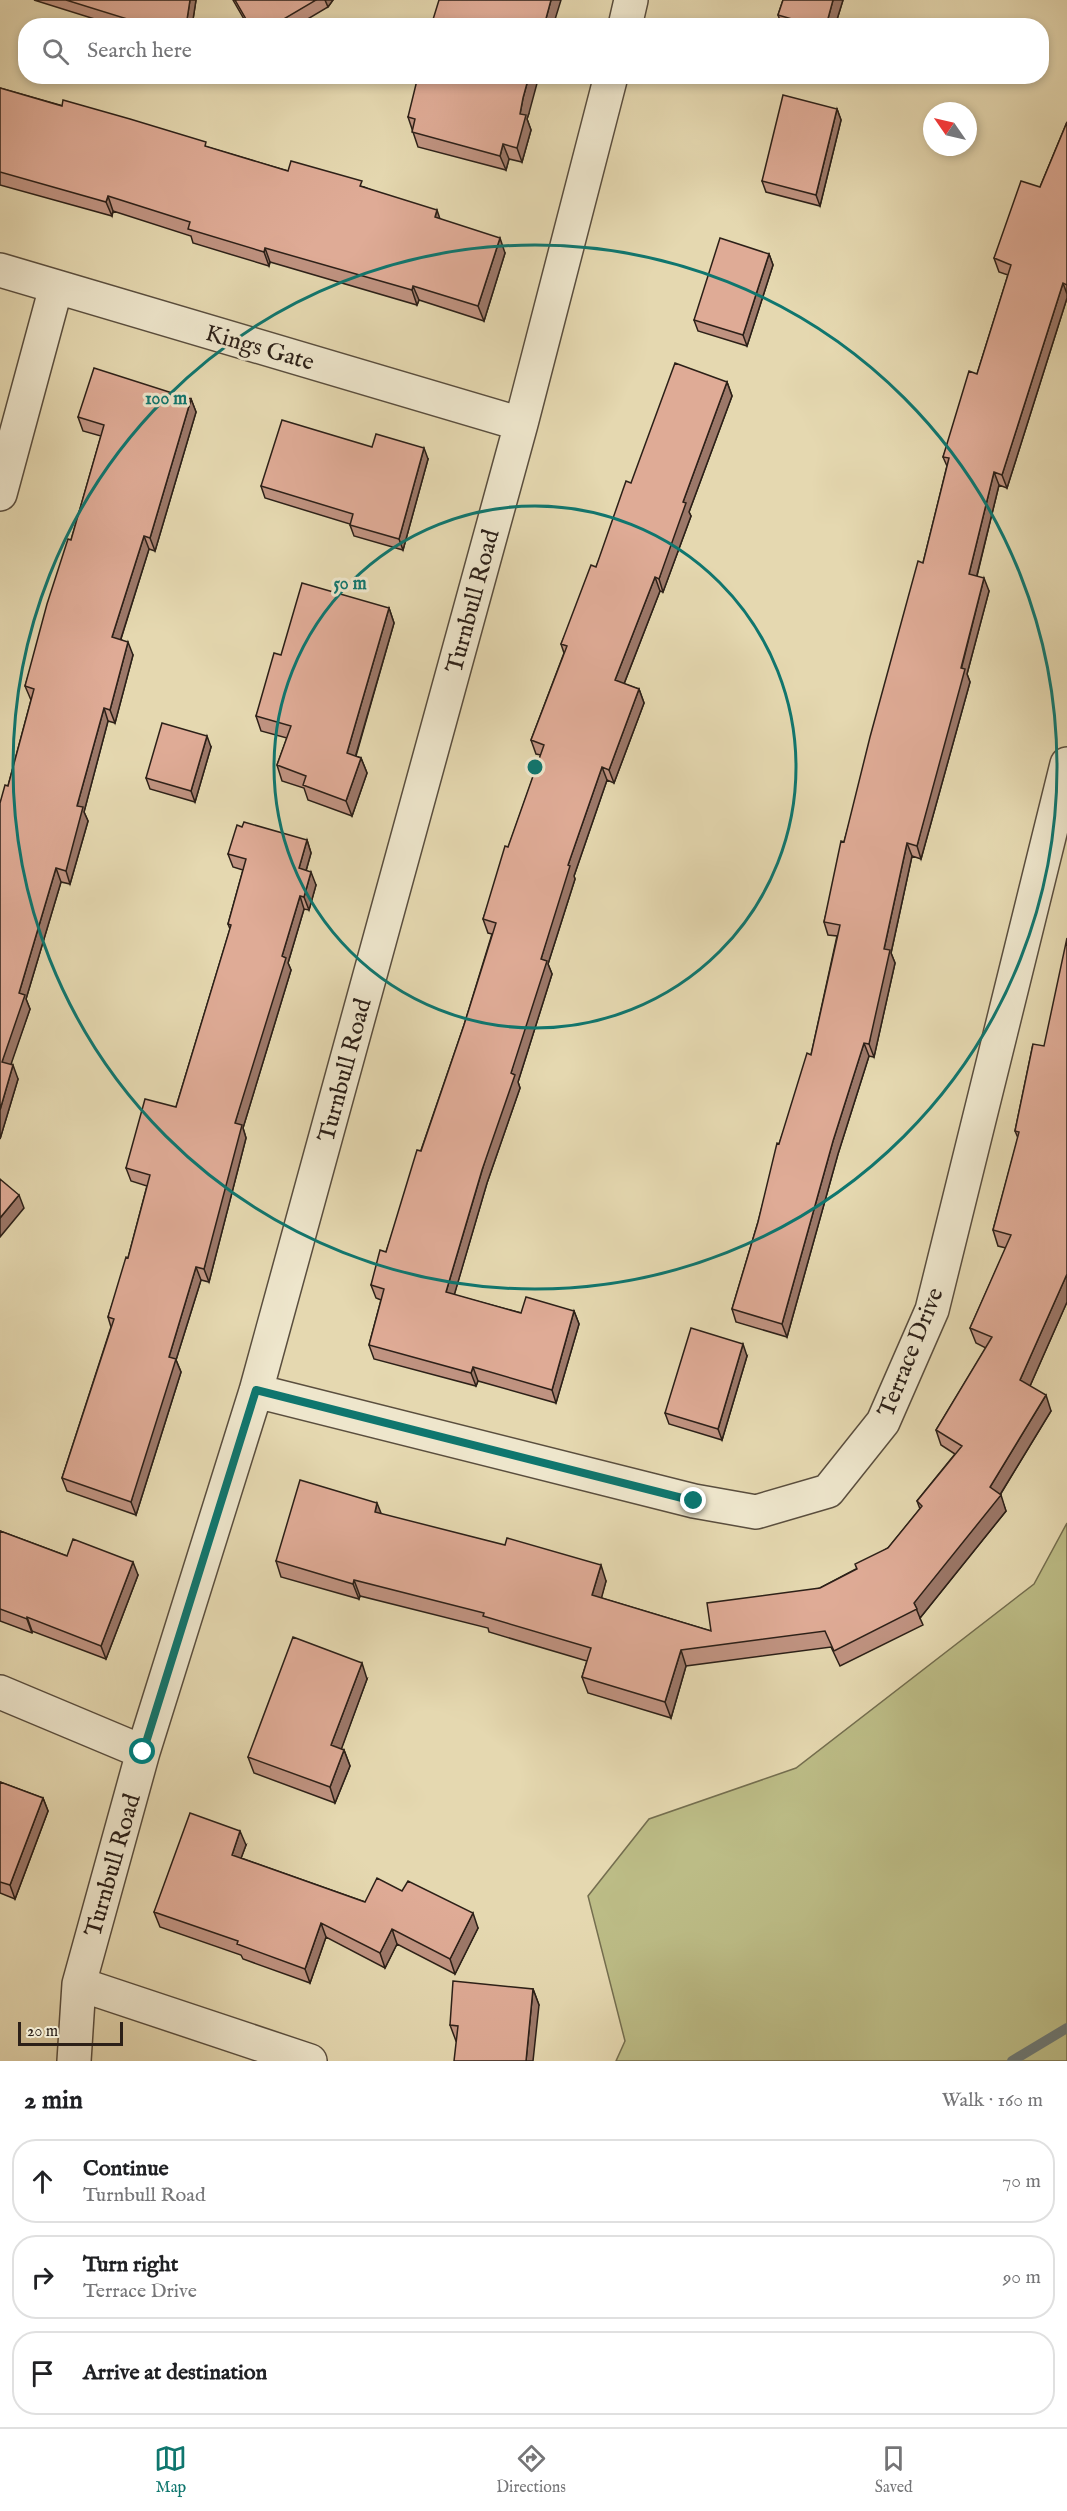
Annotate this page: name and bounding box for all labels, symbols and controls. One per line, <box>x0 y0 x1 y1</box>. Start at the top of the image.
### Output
search box <box>18 18 1049 84</box>
icon: search <box>39 35 72 68</box>
text: Search here <box>87 37 192 65</box>
north arrow <box>923 102 977 156</box>
street label: Kings Gate <box>201 318 318 379</box>
text: 100 m <box>145 388 187 411</box>
street label: Turnbull Road <box>439 526 508 676</box>
text: 50 m <box>333 573 367 596</box>
centre of rings <box>525 757 545 777</box>
street label: Turnbull Road <box>311 995 380 1145</box>
street label: Terrace Drive <box>871 1283 951 1422</box>
route end <box>680 1487 706 1513</box>
route start <box>129 1738 155 1764</box>
street label: Turnbull Road <box>78 1790 149 1940</box>
scale bar <box>18 2019 123 2046</box>
text: 20 m <box>27 2022 58 2042</box>
text: 2 min <box>24 2084 83 2117</box>
text: Walk · 160 m <box>942 2088 1043 2113</box>
text: Continue <box>83 2155 169 2183</box>
icon: ahead <box>26 2165 59 2198</box>
text: 70 m <box>1002 2169 1041 2194</box>
text: Turnbull Road <box>83 2183 206 2208</box>
text: Turn right <box>83 2251 178 2279</box>
icon: right <box>26 2261 59 2294</box>
text: 90 m <box>1003 2265 1041 2290</box>
text: Terrace Drive <box>83 2279 197 2304</box>
icon: arrive <box>26 2357 59 2390</box>
text: Arrive at destination <box>83 2359 267 2387</box>
tab: Map <box>154 2442 187 2498</box>
tab: Directions <box>496 2442 566 2498</box>
tab: Saved <box>875 2442 913 2498</box>

